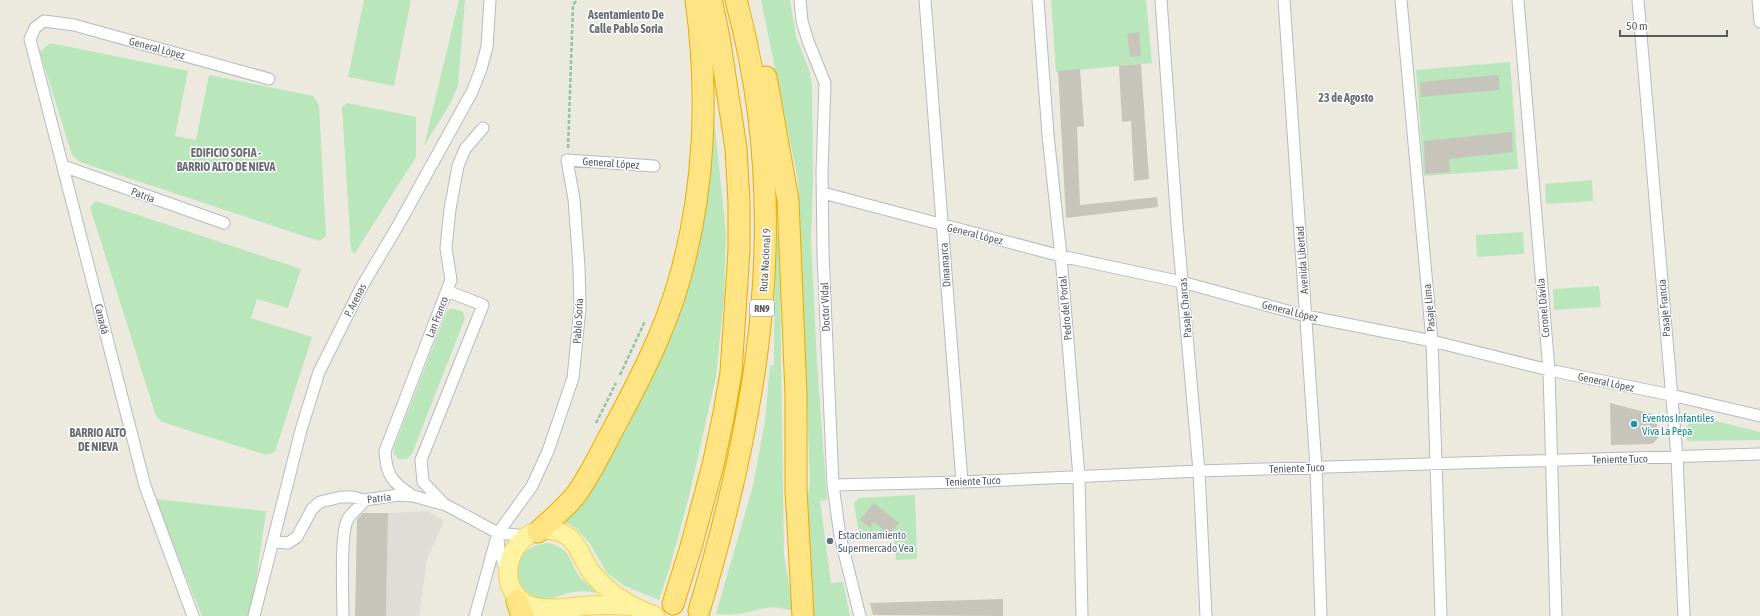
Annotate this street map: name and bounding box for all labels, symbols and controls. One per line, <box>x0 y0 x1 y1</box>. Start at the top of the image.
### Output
district label: Asentamiento De Calle Pablo Soria <box>587 8 664 36</box>
scale bar <box>1620 12 1727 38</box>
text: 50 m <box>1626 19 1648 33</box>
street label: General López <box>128 35 186 61</box>
district label: 23 de Agosto <box>1318 91 1374 105</box>
district label: EDIFICIO SOFIA - BARRIO ALTO DE NIEVA <box>177 146 275 174</box>
street label: General López <box>582 155 640 171</box>
street label: Patria <box>130 185 156 205</box>
street label: General López <box>946 221 1004 247</box>
street label: Avenida Libertad <box>1294 226 1310 294</box>
street label: Ruta Nacional 9 <box>757 228 773 292</box>
street label: Dinamarca <box>937 242 953 288</box>
street label: Pedro del Portal <box>1056 275 1074 341</box>
street label: Pasaje Charcas <box>1176 277 1194 338</box>
street label: Coronel Dávila <box>1534 278 1552 338</box>
street label: Pasaje Francia <box>1656 279 1672 337</box>
street label: P. Arenas <box>342 281 368 319</box>
street label: Doctor Vidal <box>818 282 832 332</box>
street label: Pasaje Lima <box>1421 283 1437 333</box>
street label: Lan Franco <box>424 295 450 339</box>
street label: Pablo Soria <box>571 298 585 344</box>
street label: General López <box>1261 298 1319 324</box>
road number: RN9 <box>750 300 774 316</box>
street label: Canadá <box>92 303 112 335</box>
street label: General López <box>1577 370 1635 394</box>
place label: Eventos Infantiles Viva La Pepa <box>1642 412 1714 437</box>
marker: Eventos Infantiles Viva La Pepa <box>1629 419 1639 429</box>
district label: BARRIO ALTO DE NIEVA <box>70 426 126 454</box>
street label: Teniente Tuco <box>1592 453 1648 465</box>
street label: Teniente Tuco <box>1269 461 1325 475</box>
street label: Teniente Tuco <box>945 474 1001 488</box>
street label: Patria <box>366 491 392 505</box>
place label: Estacionamiento Supermercado Vea <box>838 529 914 554</box>
marker: Estacionamiento Supermercado Vea <box>825 536 835 546</box>

